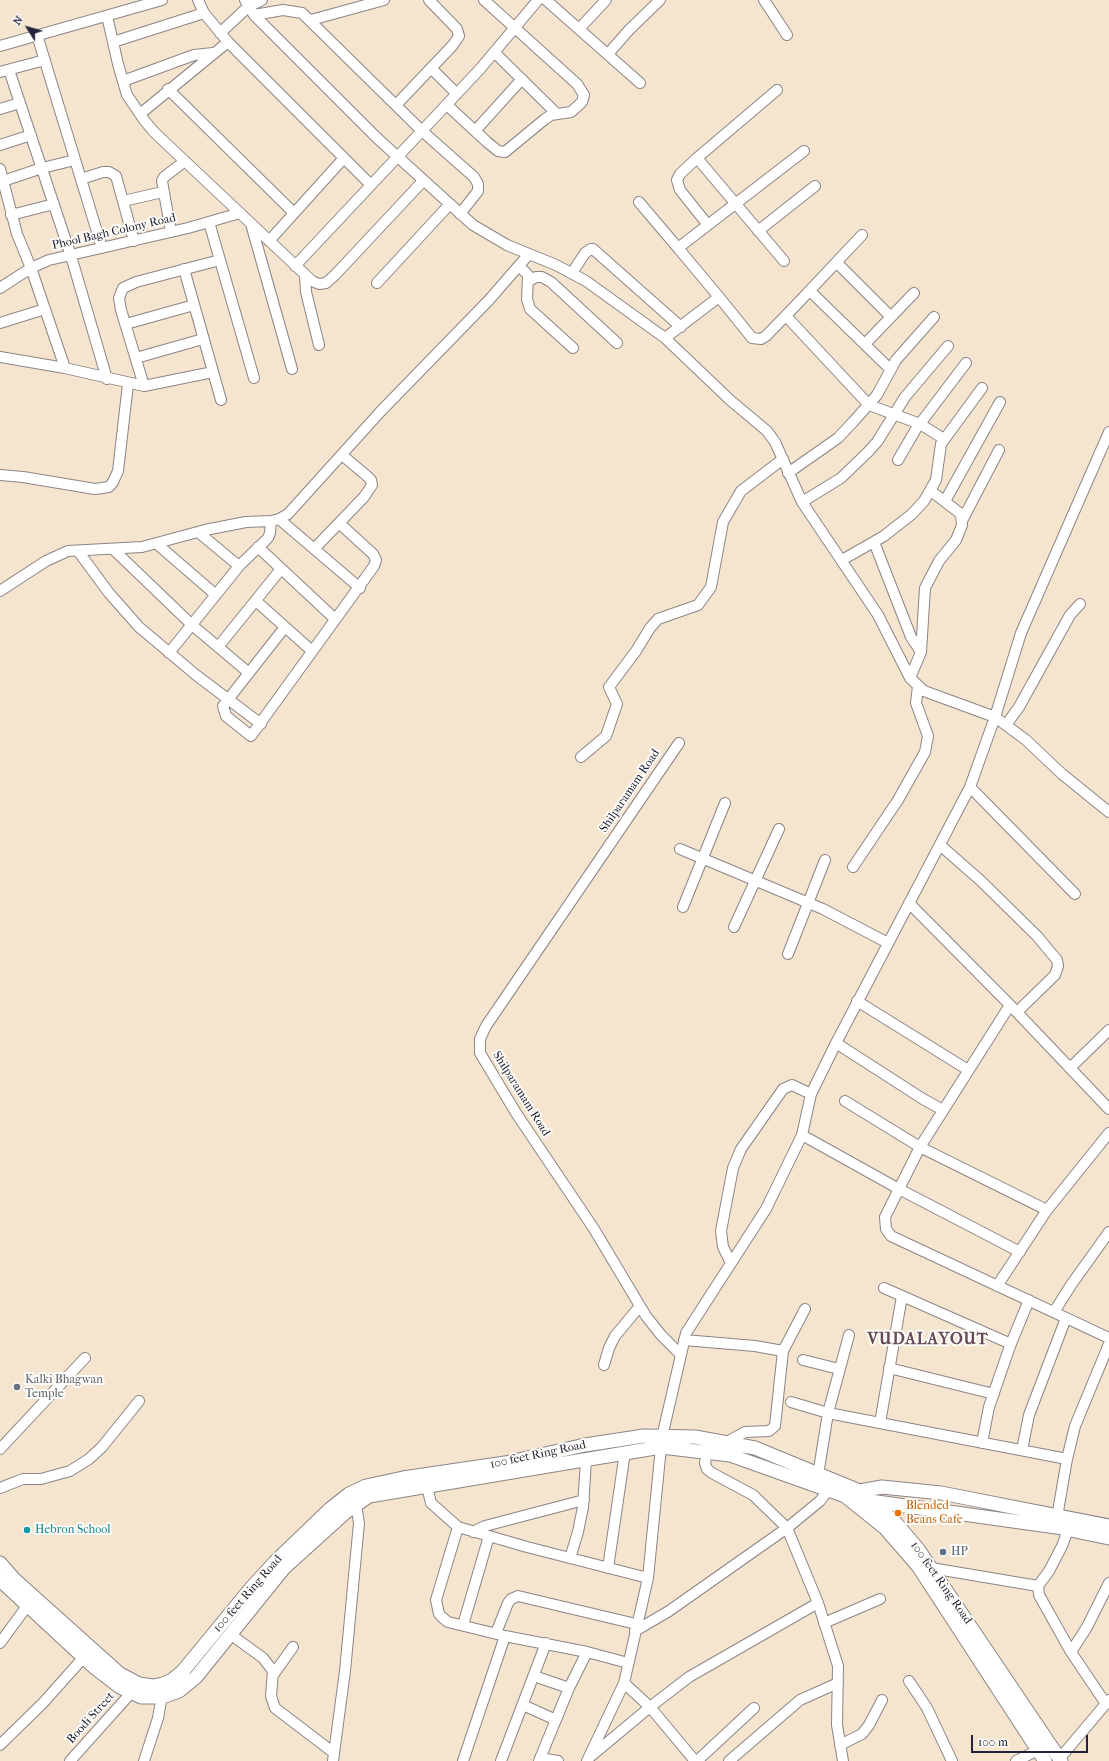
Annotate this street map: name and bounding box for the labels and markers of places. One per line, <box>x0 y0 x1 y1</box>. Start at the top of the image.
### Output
place label: Kalki Bhagwan Temple <box>25 1373 103 1401</box>
marker: Kalki Bhagwan Temple <box>12 1382 22 1392</box>
place label: Blended Beans Cafe <box>906 1499 963 1527</box>
marker: Blended Beans Cafe <box>893 1508 903 1518</box>
place label: Hebron School <box>35 1523 111 1537</box>
marker: Hebron School <box>22 1525 32 1535</box>
place label: HP <box>951 1545 968 1559</box>
marker: HP <box>938 1547 948 1557</box>

